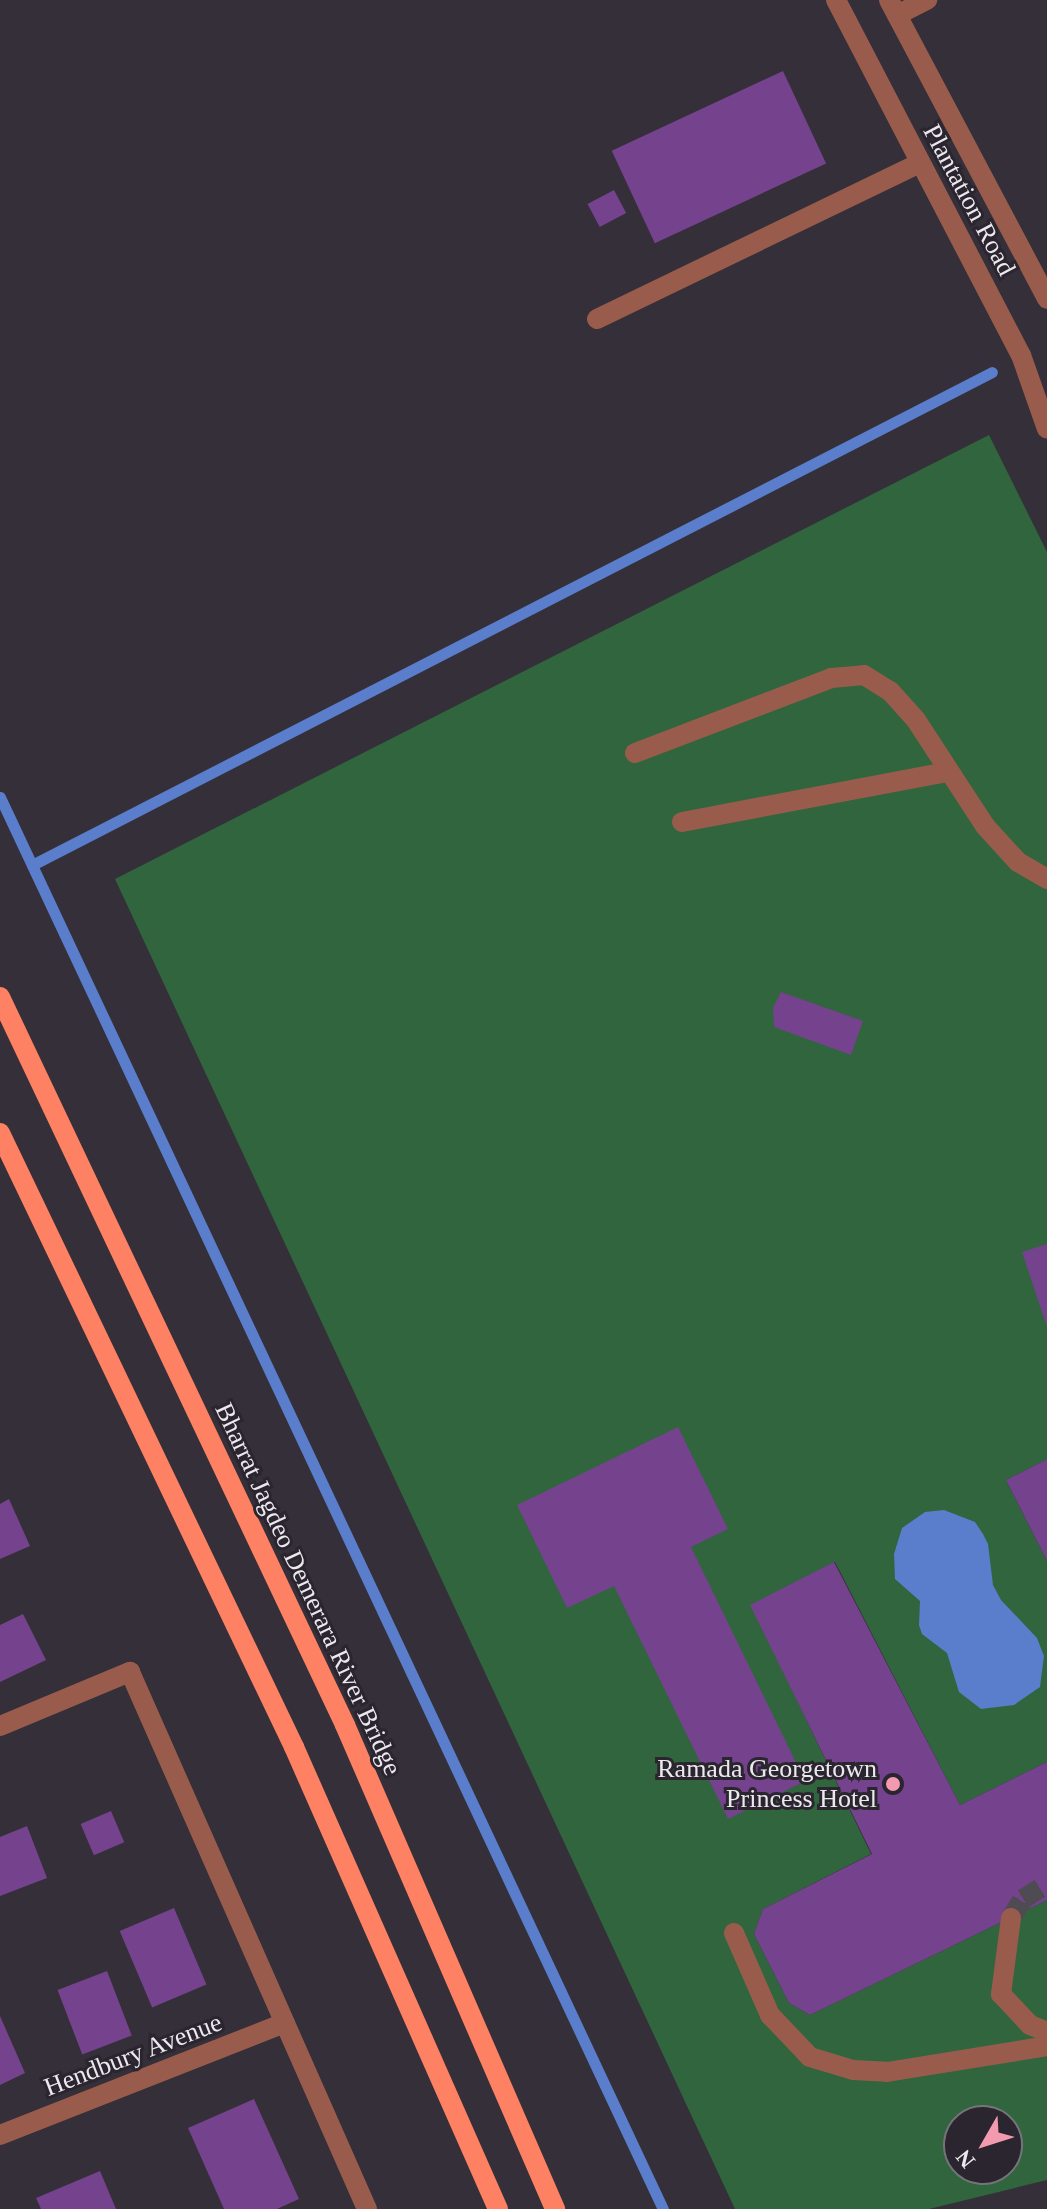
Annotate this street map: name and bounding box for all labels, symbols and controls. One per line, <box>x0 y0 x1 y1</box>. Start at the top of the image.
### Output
street label: Plantation Road <box>916 119 1022 281</box>
street label: Bharrat Jagdeo Demerara River Bridge <box>208 1398 408 1780</box>
place label: Ramada Georgetown Princess Hotel <box>657 1753 877 1814</box>
marker: Ramada Georgetown Princess Hotel <box>884 1775 902 1793</box>
street label: Hendbury Avenue <box>39 2006 227 2104</box>
north arrow <box>943 2105 1023 2185</box>
text: N <box>951 2145 980 2173</box>

